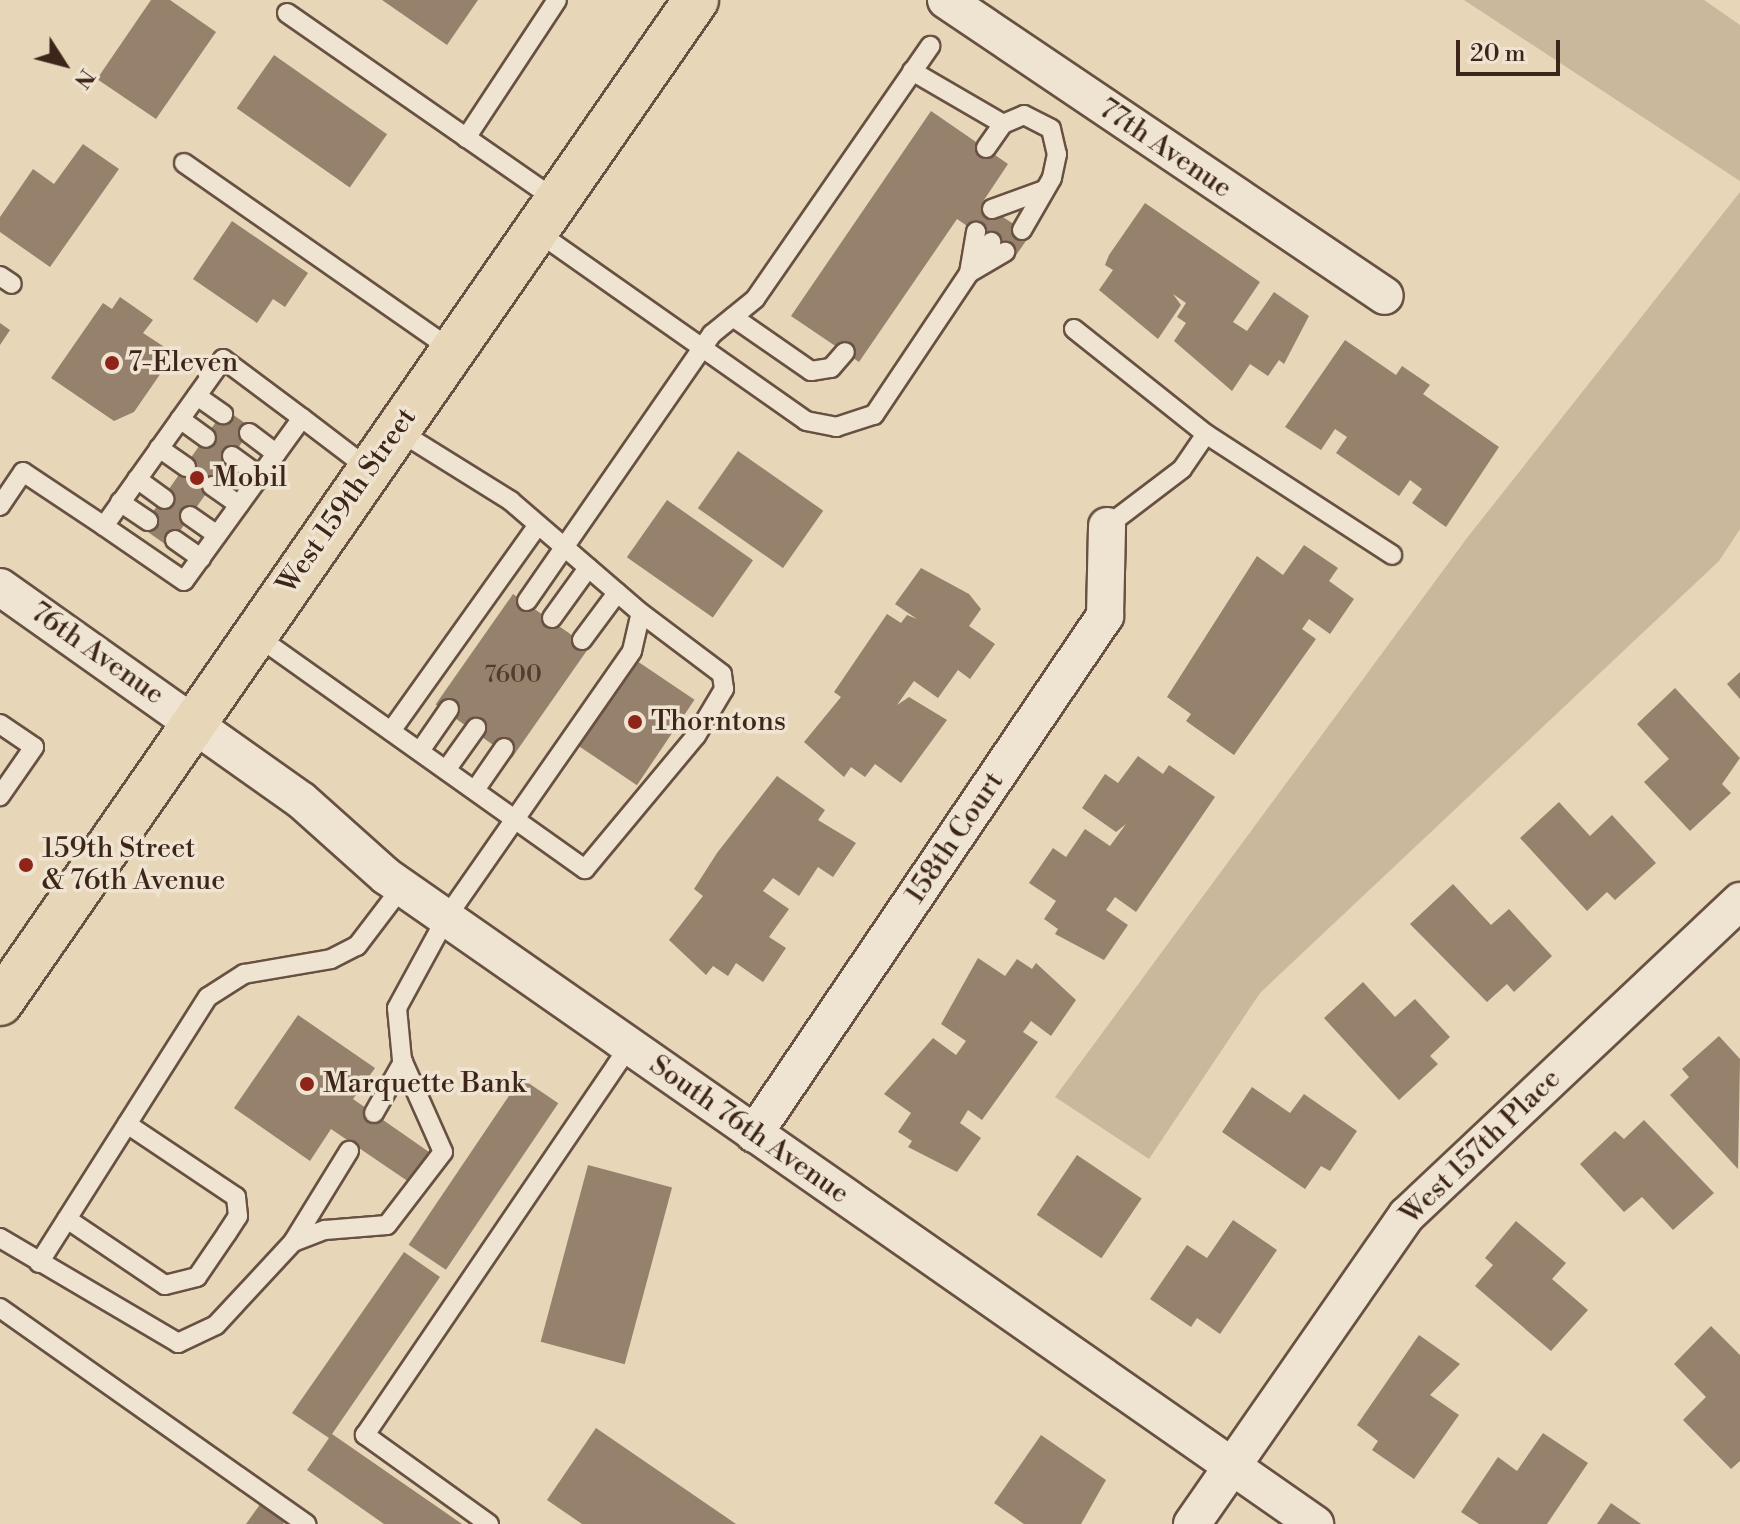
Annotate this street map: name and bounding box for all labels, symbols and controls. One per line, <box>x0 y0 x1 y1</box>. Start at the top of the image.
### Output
north arrow <box>24 24 104 104</box>
scale bar <box>1460 24 1564 74</box>
text: 20 m <box>1470 39 1526 69</box>
text: N <box>68 63 100 93</box>
street label: 77th Avenue <box>1092 92 1238 206</box>
place label: 7-Eleven <box>128 346 238 380</box>
marker: 7-Eleven <box>103 354 121 372</box>
street label: West 159th Street <box>270 402 424 600</box>
place label: Mobil <box>213 461 287 495</box>
marker: Mobil <box>188 469 206 487</box>
street label: 76th Avenue <box>24 596 170 712</box>
house number: 7600 <box>484 662 542 690</box>
place label: Thorntons <box>651 705 786 739</box>
marker: Thorntons <box>626 713 644 731</box>
street label: 158th Court <box>899 766 1011 910</box>
place label: 159th Street & 76th Avenue <box>42 832 225 898</box>
marker: 159th Street & 76th Avenue <box>17 856 35 874</box>
street label: South 76th Avenue <box>643 1049 855 1211</box>
street label: West 157th Place <box>1394 1062 1568 1232</box>
place label: Marquette Bank <box>323 1067 526 1101</box>
marker: Marquette Bank <box>298 1075 316 1093</box>

